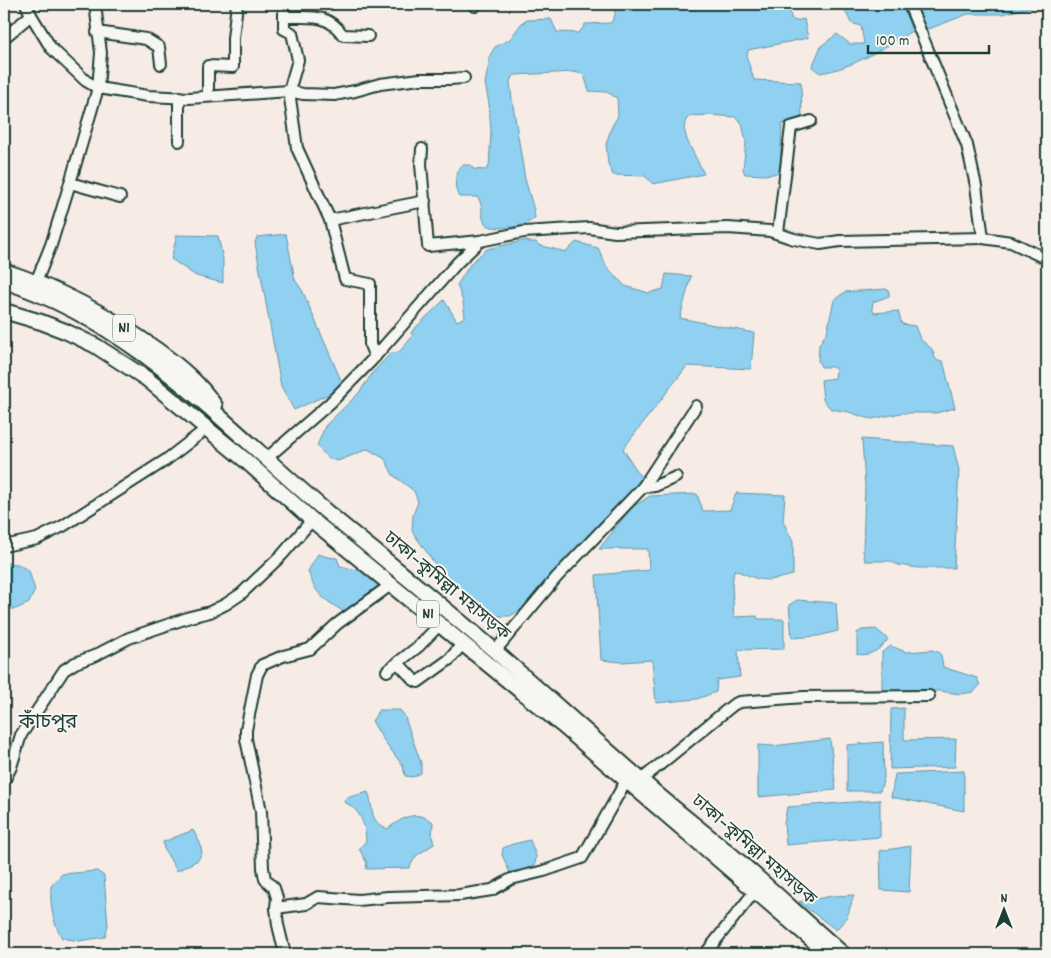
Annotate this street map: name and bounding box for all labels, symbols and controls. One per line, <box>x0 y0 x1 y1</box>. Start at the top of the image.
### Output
scale bar <box>868 22 990 54</box>
text: 100 m <box>876 31 909 53</box>
road number: N1 <box>113 314 135 342</box>
street label: ঢাকা–কুমিল্লা মহাসড়ক <box>377 526 515 648</box>
road number: N1 <box>417 600 439 628</box>
district label: কাঁচপুর <box>18 709 78 738</box>
street label: ঢাকা–কুমিল্লা মহাসড়ক <box>684 789 821 913</box>
north arrow <box>978 886 1028 936</box>
text: N <box>1001 889 1008 909</box>

